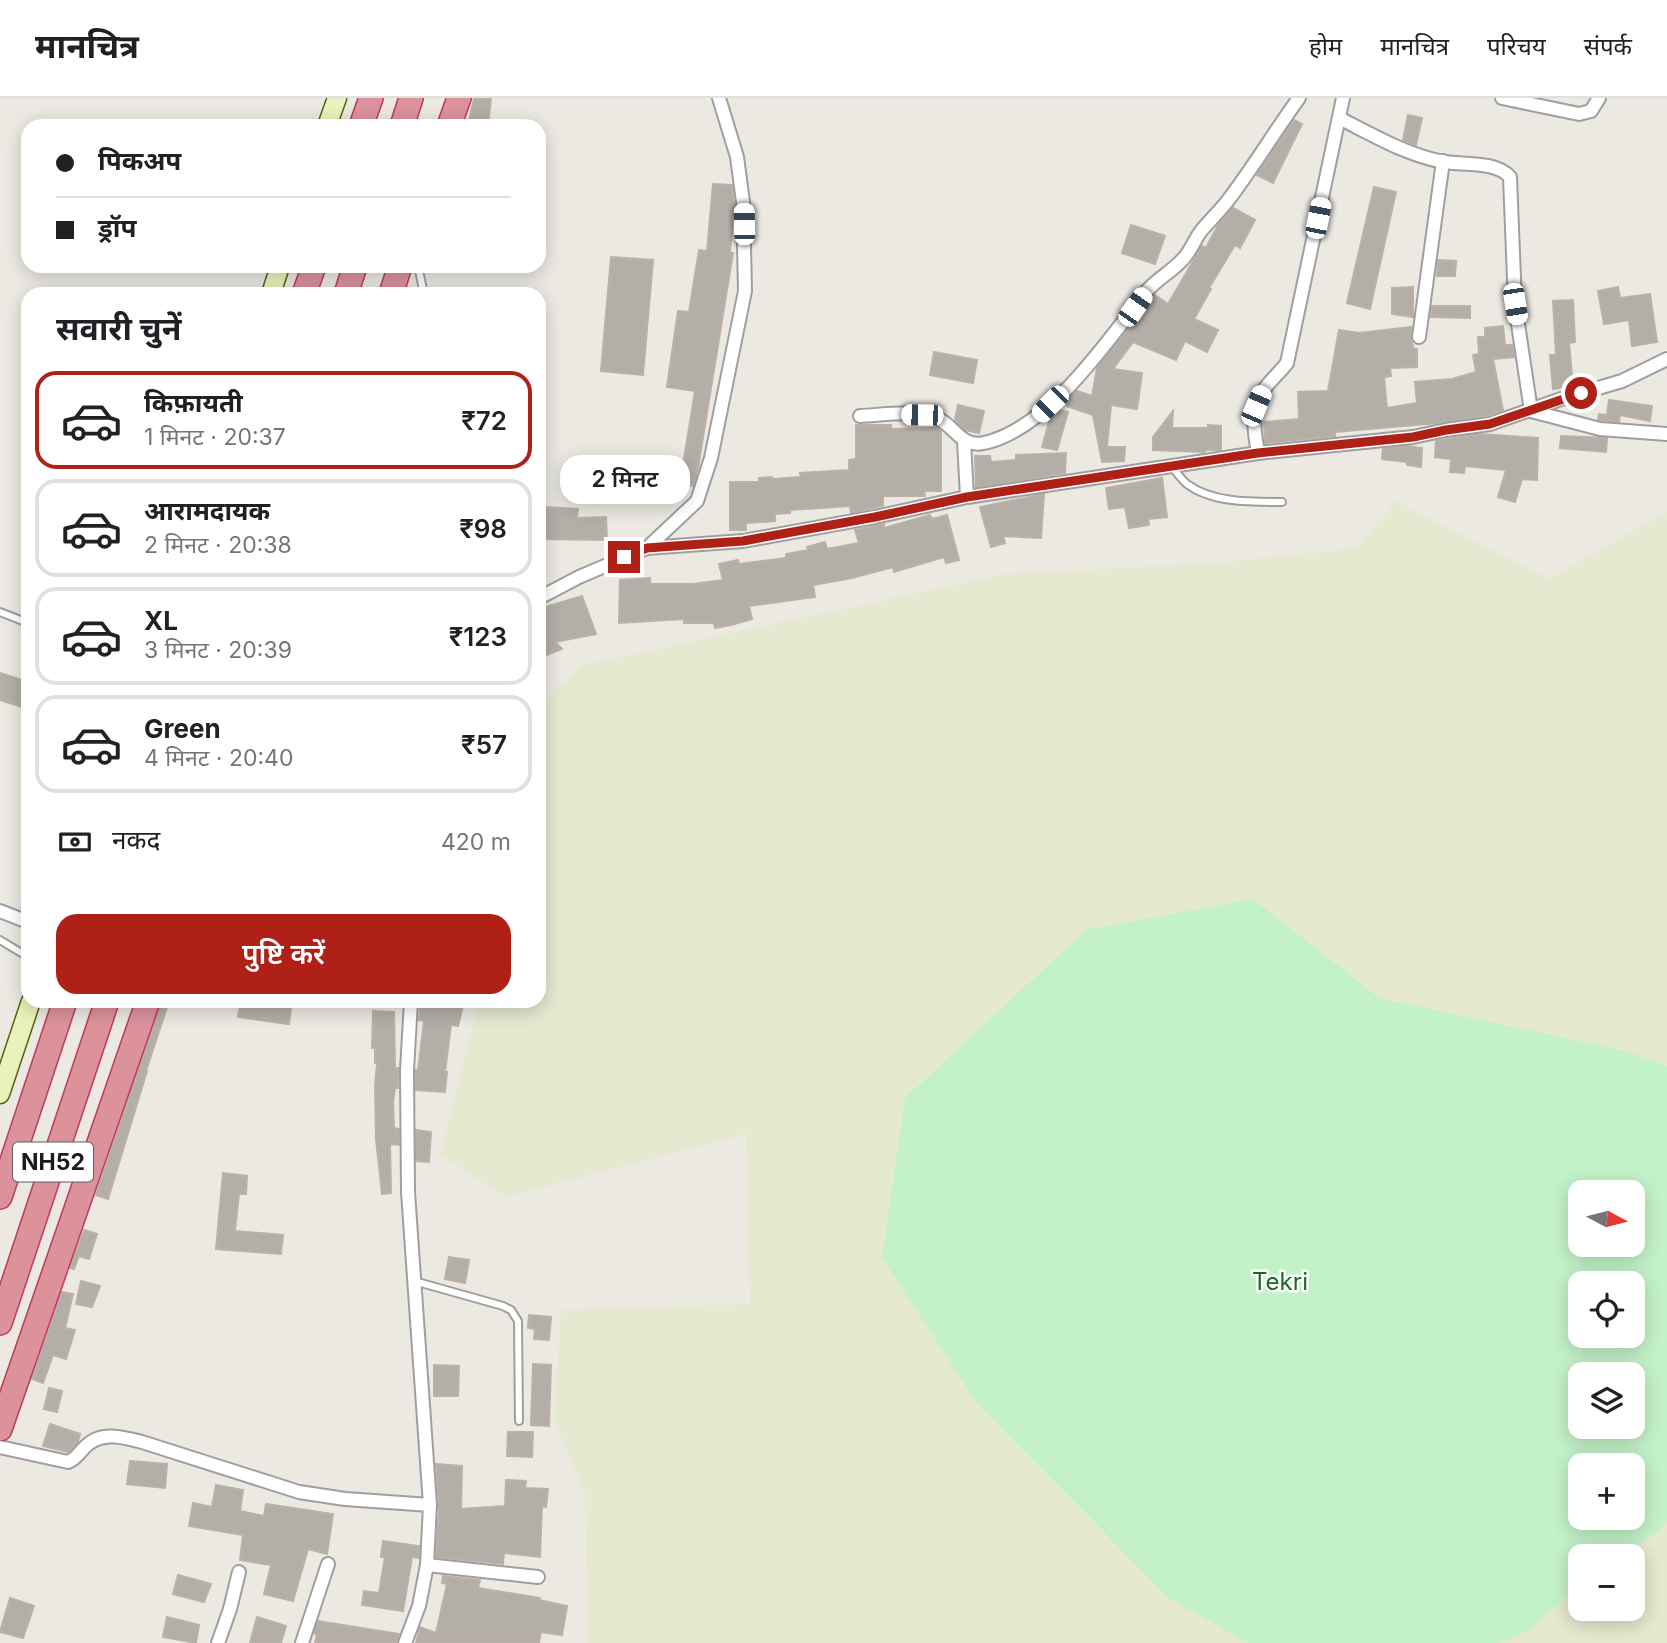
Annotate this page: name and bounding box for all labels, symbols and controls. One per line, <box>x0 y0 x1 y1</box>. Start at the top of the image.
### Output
text: मानचित्र <box>35 26 139 66</box>
text: होम <box>1309 32 1342 61</box>
text: मानचित्र <box>1380 32 1449 61</box>
text: परिचय <box>1487 32 1546 61</box>
text: संपर्क <box>1584 32 1632 61</box>
text: पिकअप <box>98 145 181 176</box>
car <box>1304 195 1333 241</box>
car <box>734 203 755 245</box>
text: ड्रॉप <box>98 212 136 243</box>
car <box>1502 282 1529 326</box>
car <box>1115 284 1156 330</box>
text: सवारी चुनें <box>56 309 181 348</box>
route start <box>1565 377 1597 409</box>
car <box>1028 382 1073 426</box>
car <box>1239 383 1274 429</box>
text: किफ़ायती <box>144 387 243 418</box>
icon: car <box>60 389 123 452</box>
car <box>901 404 944 426</box>
text: ₹72 <box>461 405 507 436</box>
text: 1 मिनट · 20:37 <box>144 423 286 451</box>
callout: 2 मिनट <box>559 456 689 504</box>
text: 2 मिनट <box>592 465 658 493</box>
text: आरामदायक <box>144 495 270 526</box>
icon: car <box>60 497 123 560</box>
text: ₹98 <box>459 513 507 544</box>
text: 2 मिनट · 20:38 <box>144 531 292 559</box>
route end <box>608 541 640 573</box>
icon: car <box>60 605 123 668</box>
text: XL <box>144 605 178 636</box>
text: ₹123 <box>449 621 507 652</box>
text: 3 मिनट · 20:39 <box>144 636 292 664</box>
icon: car <box>60 713 123 776</box>
text: Green <box>144 713 221 744</box>
text: ₹57 <box>461 729 507 760</box>
text: 4 मिनट · 20:40 <box>144 744 294 772</box>
icon: cash <box>56 823 94 861</box>
text: नकद <box>112 824 160 855</box>
text: 420 m <box>441 828 511 856</box>
button: पुष्टि करें <box>56 914 511 994</box>
road number: NH52 <box>13 1142 93 1182</box>
north arrow <box>1568 1180 1645 1256</box>
map controls <box>1568 1180 1645 1621</box>
park label: Tekri <box>1252 1267 1308 1296</box>
button: locate <box>1568 1271 1645 1348</box>
button: layers <box>1568 1362 1645 1439</box>
button: + <box>1568 1453 1645 1530</box>
button: − <box>1568 1544 1645 1621</box>

